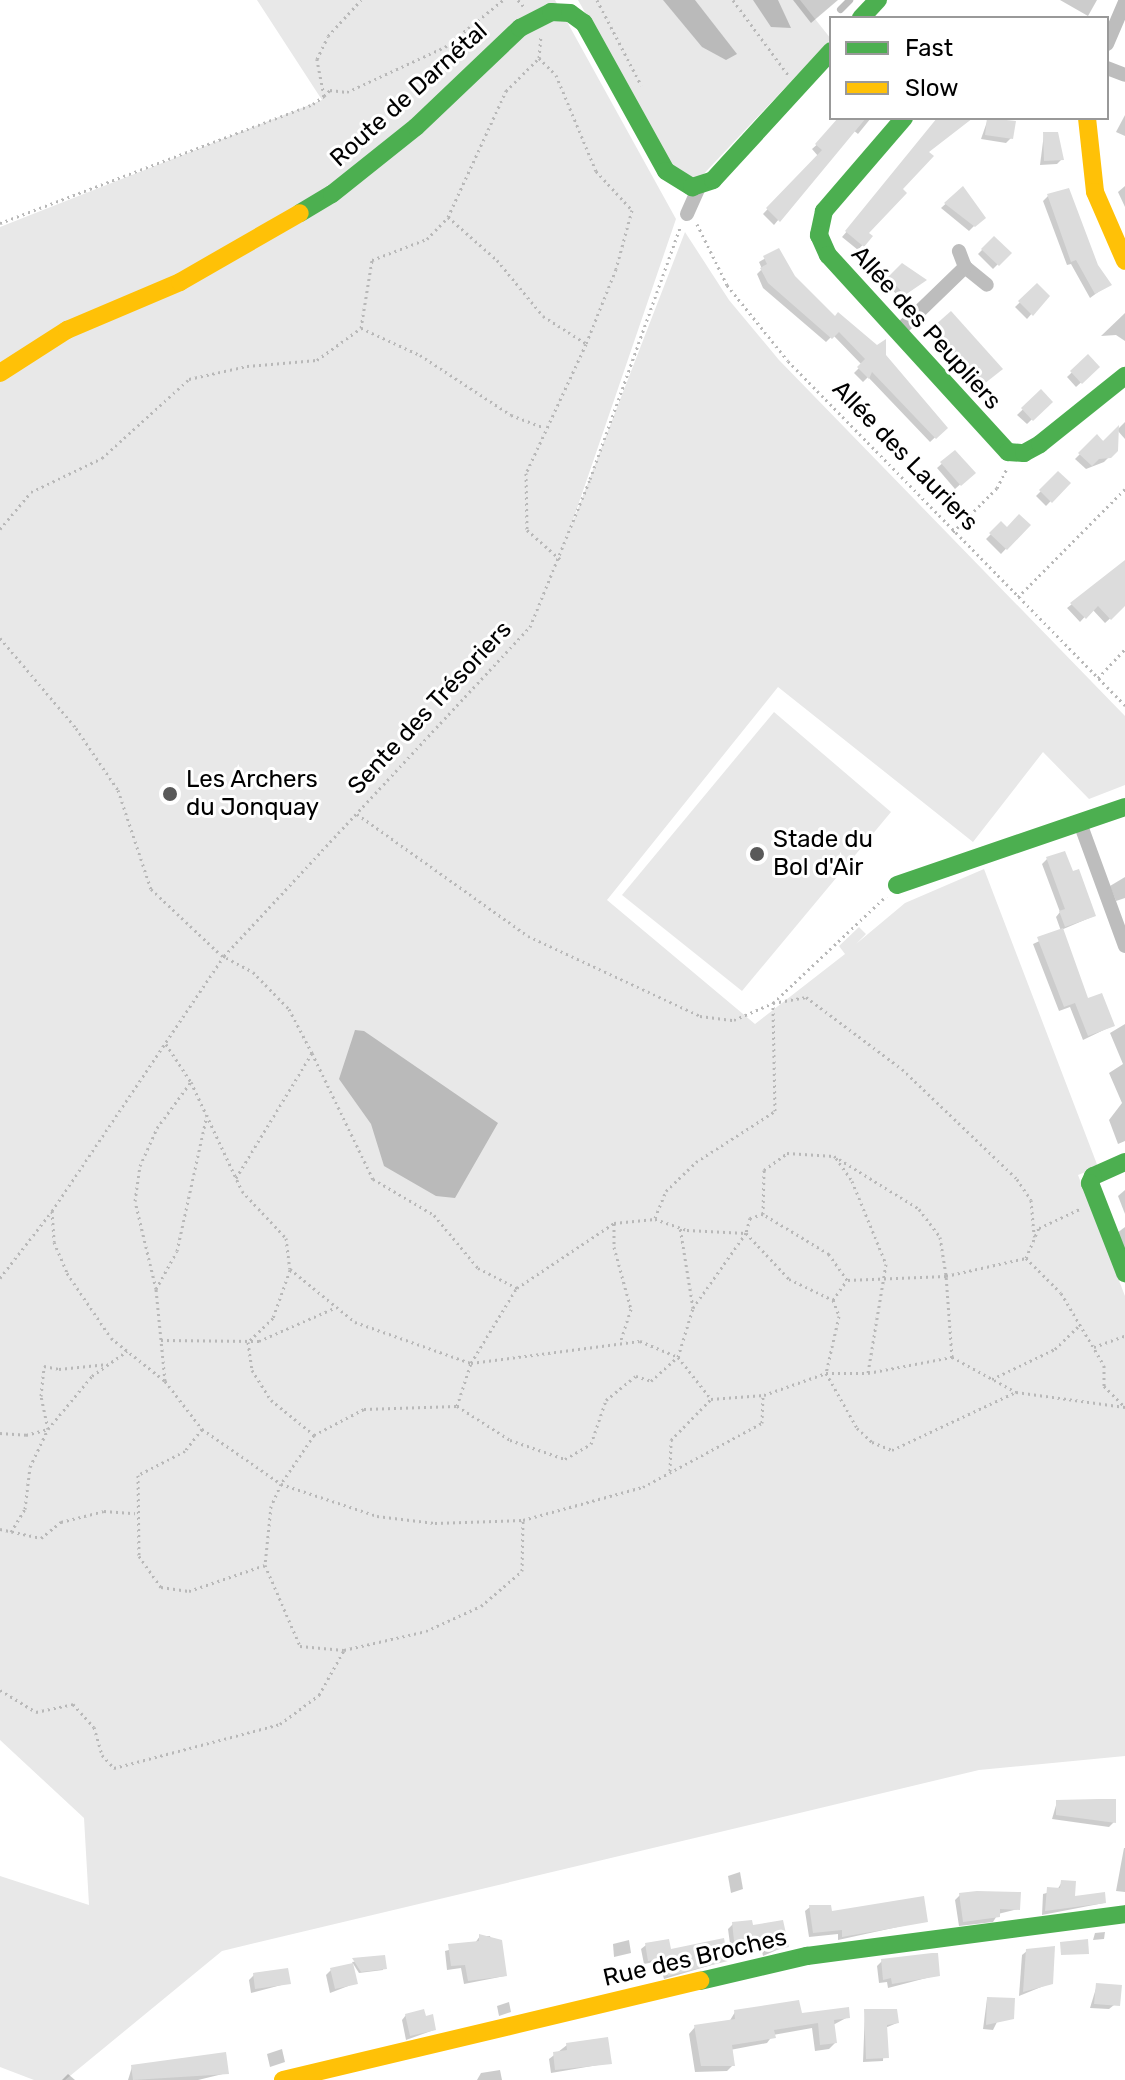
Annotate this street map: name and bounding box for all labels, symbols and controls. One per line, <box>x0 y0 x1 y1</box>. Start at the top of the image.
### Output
legend <box>829 16 1109 120</box>
street label: Route de Darnétal <box>325 17 493 173</box>
text: Fast <box>905 34 953 62</box>
text: Slow <box>905 74 958 102</box>
street label: Allée des Peupliers <box>845 240 1007 416</box>
street label: Allée des Lauriers <box>826 375 984 537</box>
street label: Sente des Trésoriers <box>342 615 518 801</box>
place label: Les Archers du Jonquay <box>186 766 319 822</box>
marker: Les Archers du Jonquay <box>161 785 179 803</box>
place label: Stade du Bol d'Air <box>773 826 873 882</box>
marker: Stade du Bol d'Air <box>748 845 766 863</box>
street label: Rue des Broches <box>600 1923 790 1993</box>

